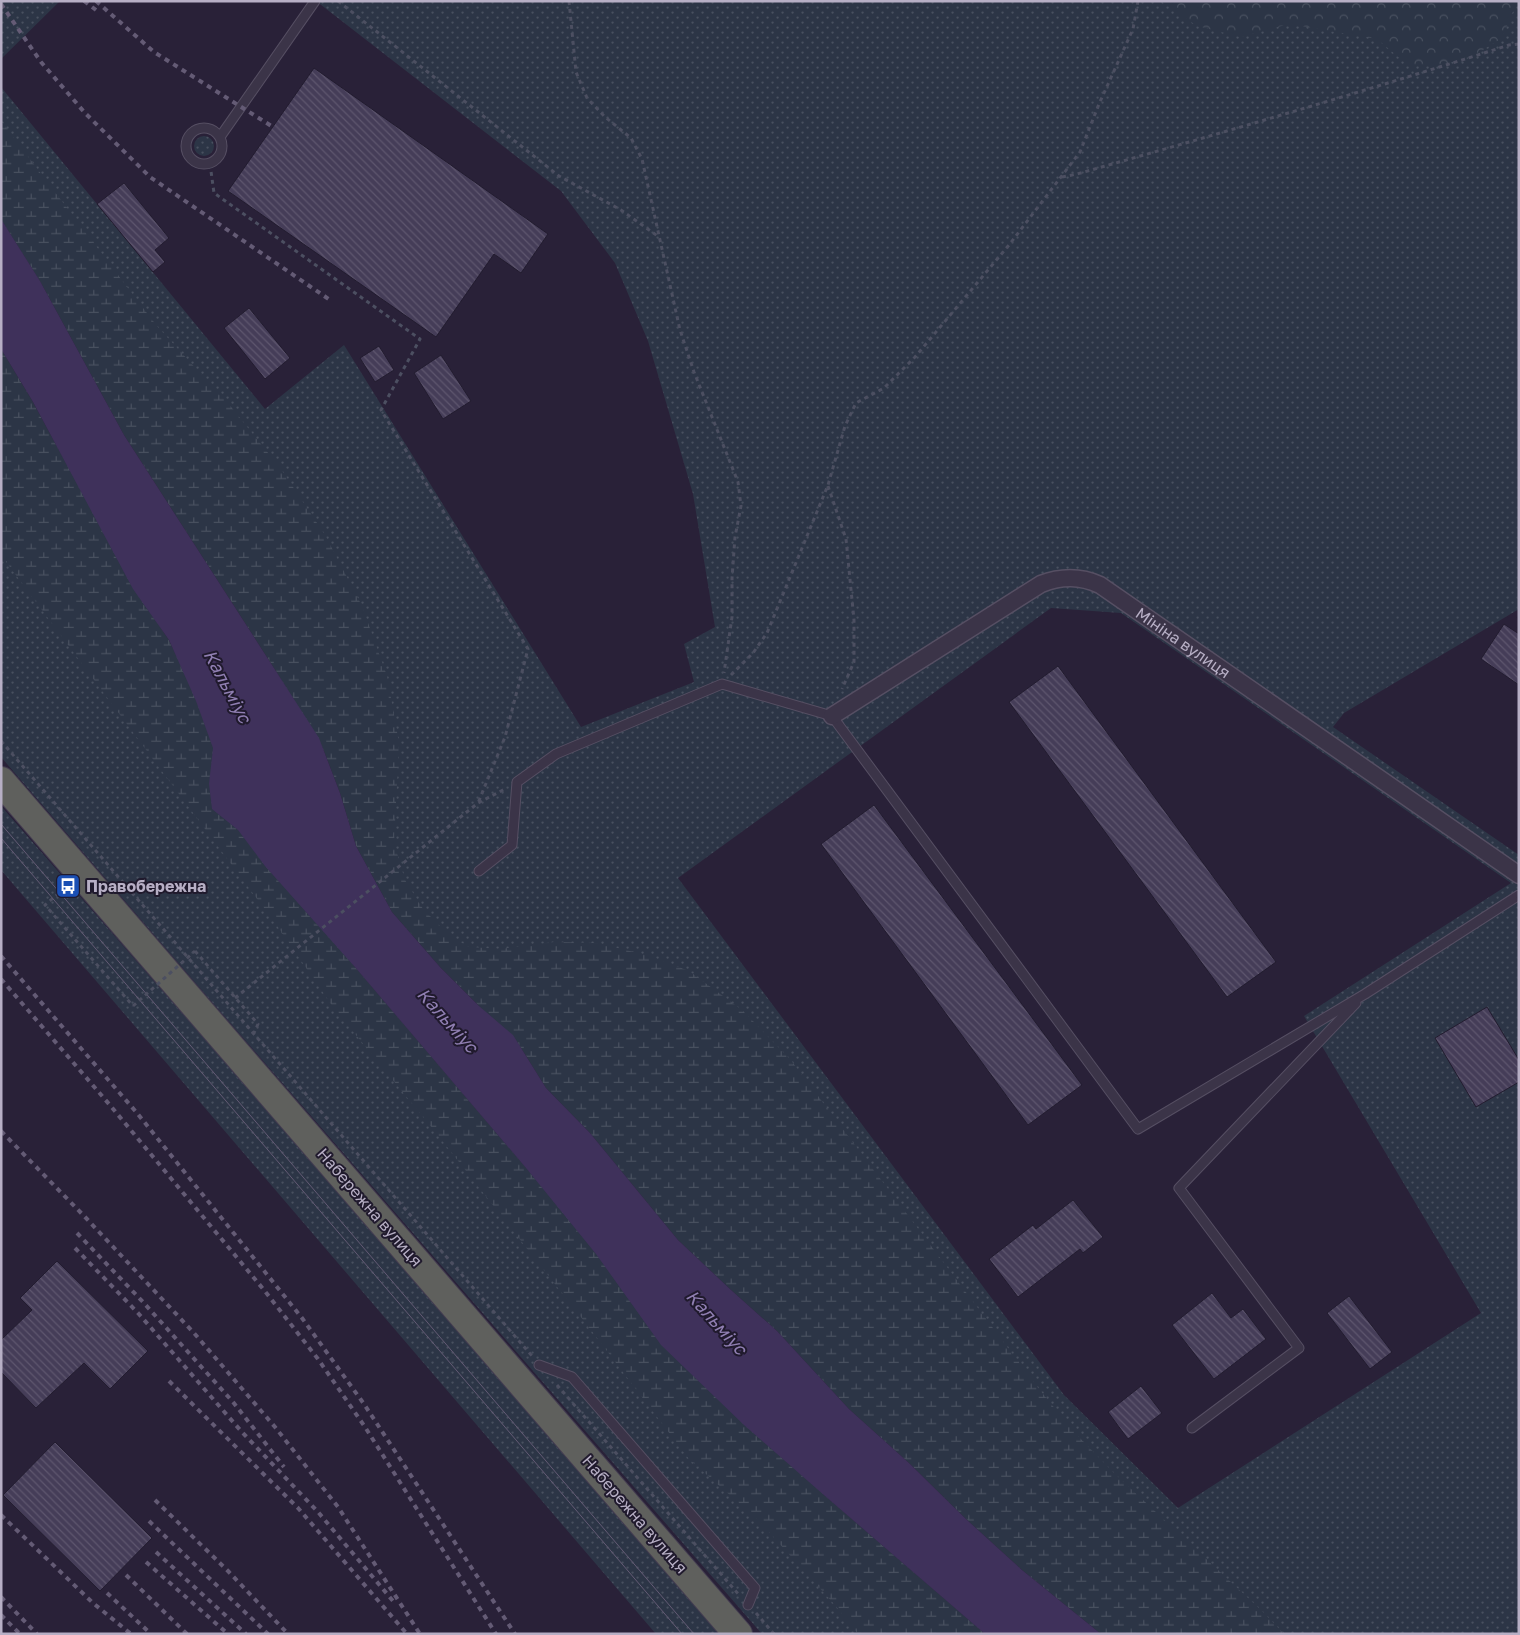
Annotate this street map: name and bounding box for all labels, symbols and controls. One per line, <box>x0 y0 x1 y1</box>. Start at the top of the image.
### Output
street label: Мініна вулиця <box>1132 603 1234 682</box>
water label: Кальміус <box>200 646 257 727</box>
bus stop icon: Правобережна <box>55 873 81 899</box>
place label: Правобережна <box>86 876 206 896</box>
water label: Кальміус <box>413 983 484 1058</box>
street label: Набережна вулиця <box>313 1144 427 1270</box>
water label: Кальміус <box>682 1285 753 1360</box>
street label: Набережна вулиця <box>578 1451 692 1577</box>

